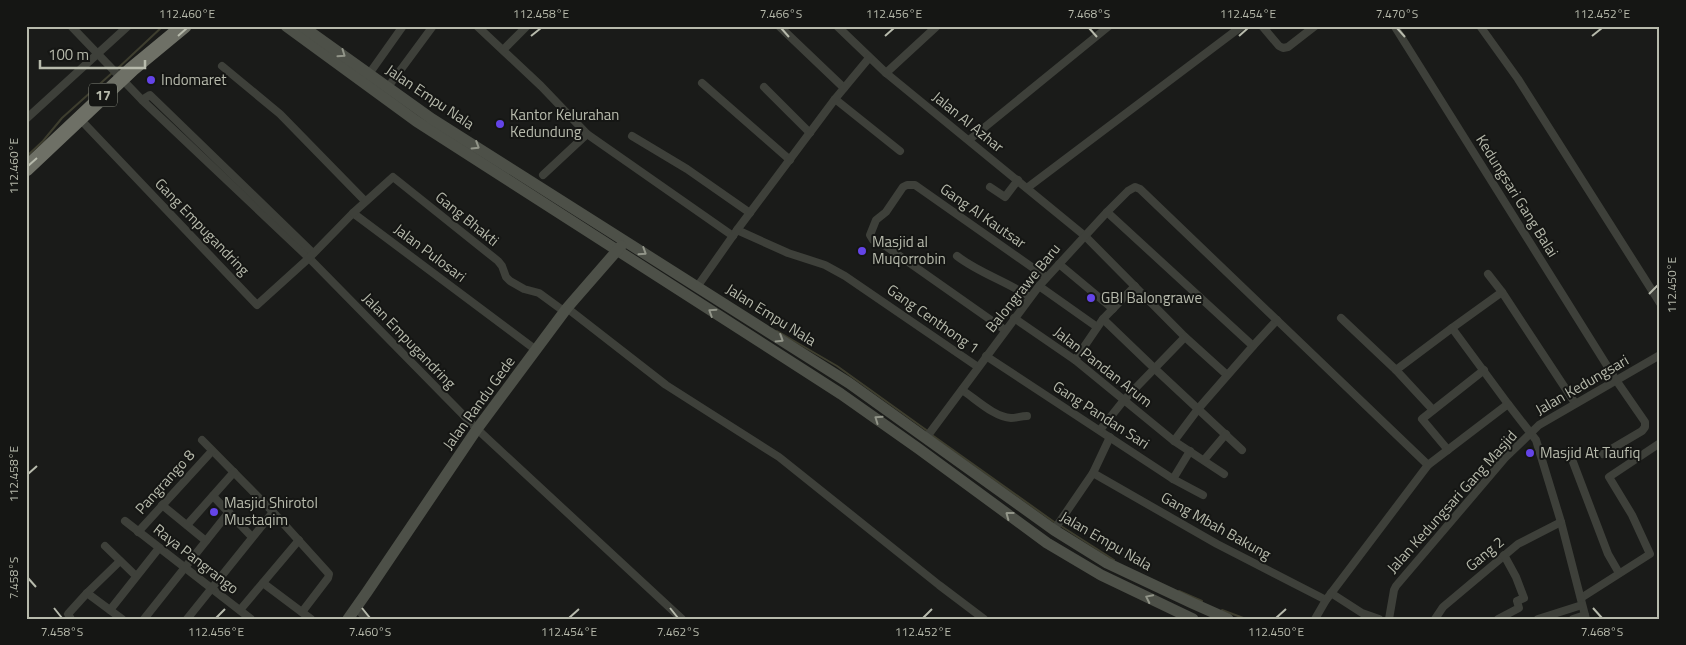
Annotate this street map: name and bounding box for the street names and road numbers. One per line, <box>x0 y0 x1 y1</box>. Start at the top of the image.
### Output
street label: Jalan Empu Nala <box>381 58 480 135</box>
road number: 17 <box>89 84 117 106</box>
street label: Jalan Al Azhar <box>927 85 1009 158</box>
street label: Kedungsari Gang Balai <box>1470 130 1564 261</box>
street label: Gang Empugandring <box>150 173 255 281</box>
street label: Gang Al Kautsar <box>936 177 1031 254</box>
street label: Gang Bhakti <box>430 186 504 252</box>
street label: Jalan Pulosari <box>389 218 471 287</box>
street label: Balongrawe Baru <box>979 238 1066 337</box>
street label: Jalan Empu Nala <box>722 278 821 352</box>
street label: Gang Centhong 1 <box>882 278 984 359</box>
street label: Jalan Empugandring <box>357 287 462 394</box>
street label: Jalan Pandan Arum <box>1049 321 1158 413</box>
street label: Jalan Kedungsari <box>1531 348 1633 421</box>
street label: Jalan Randu Gede <box>437 351 520 454</box>
street label: Gang Pandan Sari <box>1048 375 1154 454</box>
street label: Jalan Kedungsari Gang Masjid <box>1381 425 1522 578</box>
street label: Pangrango 8 <box>129 444 200 519</box>
street label: Gang Mbah Bakung <box>1157 486 1276 566</box>
street label: Jalan Empu Nala <box>1056 505 1157 576</box>
street label: Raya Pangrango <box>149 518 244 599</box>
street label: Gang 2 <box>1460 531 1509 577</box>

